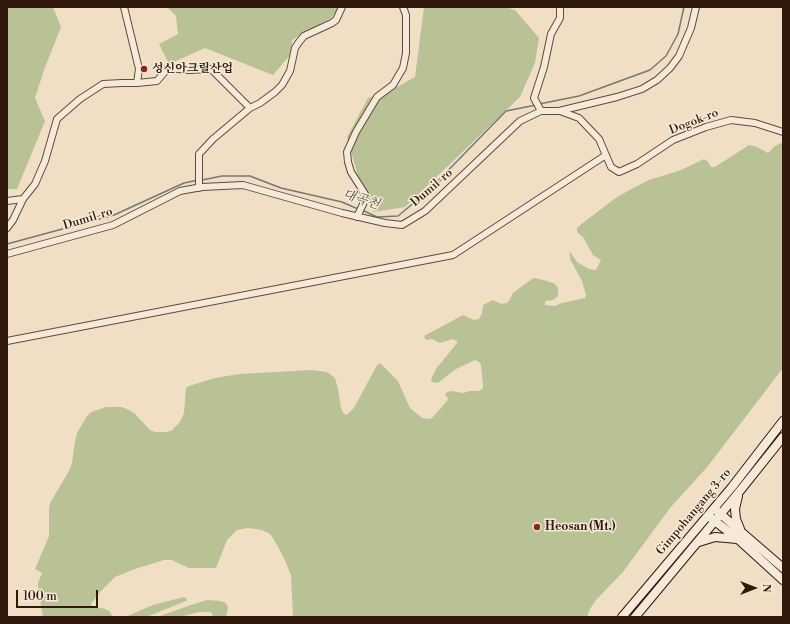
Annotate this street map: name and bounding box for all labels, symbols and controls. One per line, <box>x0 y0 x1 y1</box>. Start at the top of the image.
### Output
place label: 성신아크릴산업 <box>152 62 233 76</box>
marker: 성신아크릴산업 <box>139 64 149 74</box>
street label: Dogok-ro <box>667 106 721 138</box>
street label: Dumil-ro <box>408 166 456 210</box>
water label: 대곡천 <box>341 187 381 213</box>
street label: Dumil-ro <box>62 205 114 233</box>
street label: Gimpohangang 3-ro <box>654 466 734 558</box>
place label: Heosan (Mt.) <box>545 520 615 534</box>
marker: Heosan (Mt.) <box>532 522 542 532</box>
north arrow <box>734 568 774 608</box>
scale bar <box>18 582 100 608</box>
text: N <box>759 584 773 592</box>
text: 100 m <box>23 589 57 604</box>

